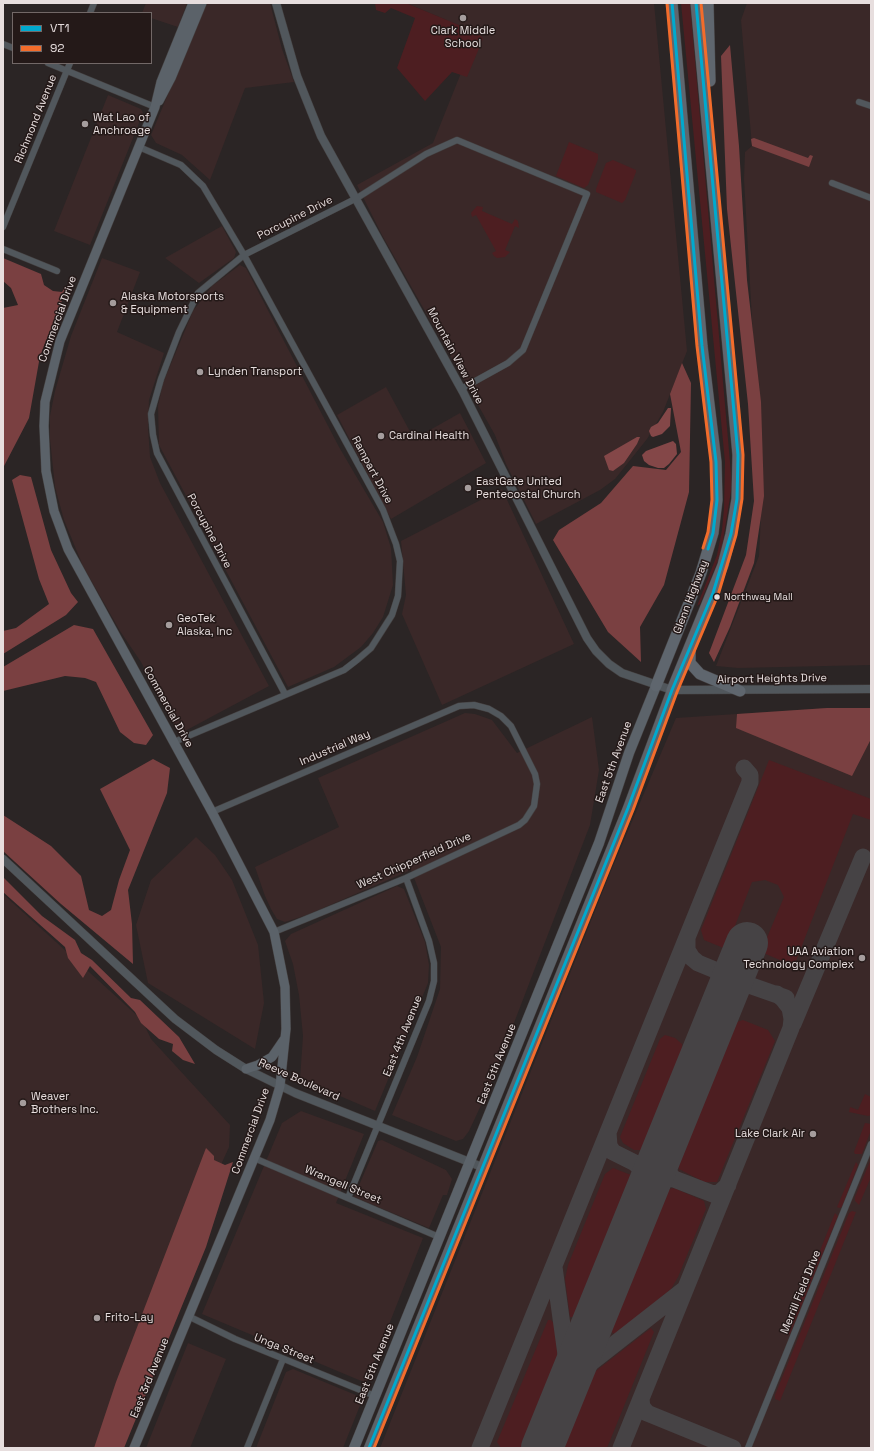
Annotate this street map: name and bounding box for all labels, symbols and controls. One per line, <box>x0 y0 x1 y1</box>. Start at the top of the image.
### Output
legend <box>12 12 152 64</box>
marker: Clark Middle School <box>458 13 468 23</box>
text: VT1 <box>50 20 70 36</box>
place label: Clark Middle School <box>431 24 495 50</box>
text: 92 <box>50 40 65 56</box>
street label: Richmond Avenue <box>12 73 60 165</box>
place label: Wat Lao of Anchroage <box>93 111 150 137</box>
marker: Wat Lao of Anchroage <box>80 119 90 129</box>
street label: Porcupine Drive <box>255 193 335 243</box>
street label: Commercial Drive <box>36 274 80 364</box>
place label: Alaska Motorsports & Equipment <box>121 290 224 316</box>
marker: Alaska Motorsports & Equipment <box>108 298 118 308</box>
street label: Mountain View Drive <box>424 306 486 406</box>
place label: Lynden Transport <box>208 365 302 379</box>
marker: Lynden Transport <box>195 367 205 377</box>
place label: Cardinal Health <box>389 429 469 443</box>
marker: Cardinal Health <box>376 431 386 441</box>
street label: Rampart Drive <box>349 434 395 506</box>
place label: EastGate United Pentecostal Church <box>476 475 581 501</box>
marker: EastGate United Pentecostal Church <box>463 483 473 493</box>
street label: Porcupine Drive <box>184 491 234 571</box>
street label: Glenn Highway <box>671 558 711 636</box>
place label: Northway Mall <box>724 591 793 603</box>
marker: Northway Mall <box>712 592 722 602</box>
place label: GeoTek Alaska, Inc <box>177 612 232 638</box>
marker: GeoTek Alaska, Inc <box>164 620 174 630</box>
street label: Commercial Drive <box>140 664 196 750</box>
street label: Airport Heights Drive <box>717 671 827 687</box>
street label: East 5th Avenue <box>593 719 635 805</box>
street label: Industrial Way <box>298 727 372 769</box>
street label: West Chipperfield Drive <box>355 830 473 892</box>
place label: UAA Aviation Technology Complex <box>743 945 854 971</box>
marker: UAA Aviation Technology Complex <box>857 953 867 963</box>
street label: East 4th Avenue <box>381 993 425 1079</box>
street label: East 5th Avenue <box>475 1022 519 1106</box>
street label: Reeve Boulevard <box>256 1056 342 1104</box>
street label: Commercial Drive <box>229 1086 273 1176</box>
place label: Weaver Brothers Inc. <box>31 1090 98 1116</box>
marker: Weaver Brothers Inc. <box>18 1098 28 1108</box>
place label: Lake Clark Air <box>735 1127 805 1141</box>
marker: Lake Clark Air <box>808 1129 818 1139</box>
street label: Wrangell Street <box>303 1163 383 1207</box>
street label: Merrill Field Drive <box>778 1248 824 1336</box>
place label: Frito-Lay <box>105 1311 153 1325</box>
marker: Frito-Lay <box>92 1313 102 1323</box>
street label: East 5th Avenue <box>353 1322 397 1406</box>
street label: Unga Street <box>252 1331 316 1367</box>
street label: East 3rd Avenue <box>128 1336 172 1420</box>

